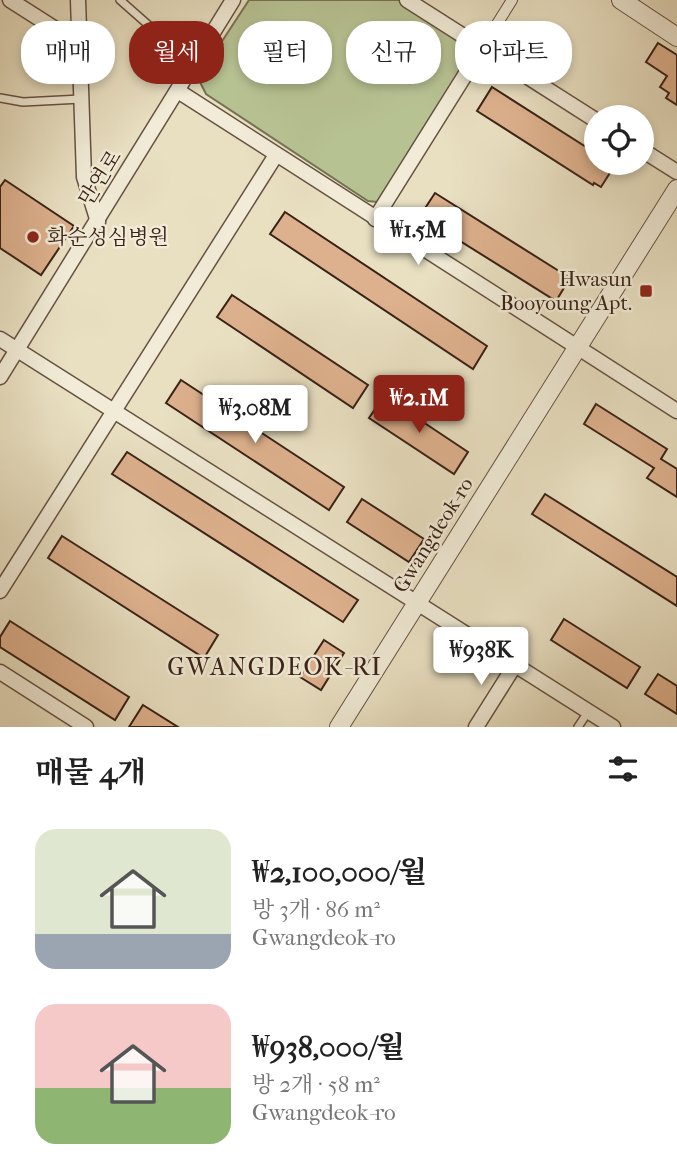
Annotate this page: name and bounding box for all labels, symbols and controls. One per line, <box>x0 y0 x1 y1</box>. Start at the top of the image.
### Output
chip: 매매 <box>21 21 115 84</box>
chip: 월세 <box>129 21 224 84</box>
chip: 필터 <box>238 21 332 84</box>
chip: 신규 <box>346 21 441 84</box>
chip: 아파트 <box>455 21 572 84</box>
map controls <box>584 105 654 175</box>
button: locate <box>584 105 654 175</box>
street label: 만연로 <box>74 146 126 210</box>
pin: ₩1.5M <box>369 208 467 267</box>
text: ₩1.5M <box>390 216 446 243</box>
place label: 화순성심병원 <box>47 225 169 249</box>
marker: 화순성심병원 <box>25 229 41 245</box>
place label: Hwasun Booyoung Apt. <box>500 267 632 315</box>
marker: Hwasun Booyoung Apt. <box>638 283 654 299</box>
pin: ₩2.1M <box>370 376 468 435</box>
text: ₩2.1M <box>389 384 449 411</box>
pin: ₩3.08M <box>198 386 312 445</box>
text: ₩3.08M <box>219 394 291 421</box>
street label: Gwangdeok-ro <box>388 473 478 597</box>
pin: ₩938K <box>432 628 530 687</box>
text: ₩938K <box>449 636 513 663</box>
district label: GWANGDEOK-RI <box>167 653 383 681</box>
icon: filters <box>604 750 642 788</box>
text: 매물 4개 <box>35 755 146 790</box>
text: ₩2,100,000/월 <box>252 855 427 890</box>
icon: home <box>91 857 175 941</box>
text: 방 3개 · 86 m² <box>252 896 380 923</box>
text: Gwangdeok-ro <box>252 924 396 951</box>
text: ₩938,000/월 <box>252 1030 405 1065</box>
icon: home <box>91 1032 175 1116</box>
text: 방 2개 · 58 m² <box>252 1071 380 1098</box>
text: Gwangdeok-ro <box>252 1099 396 1126</box>

